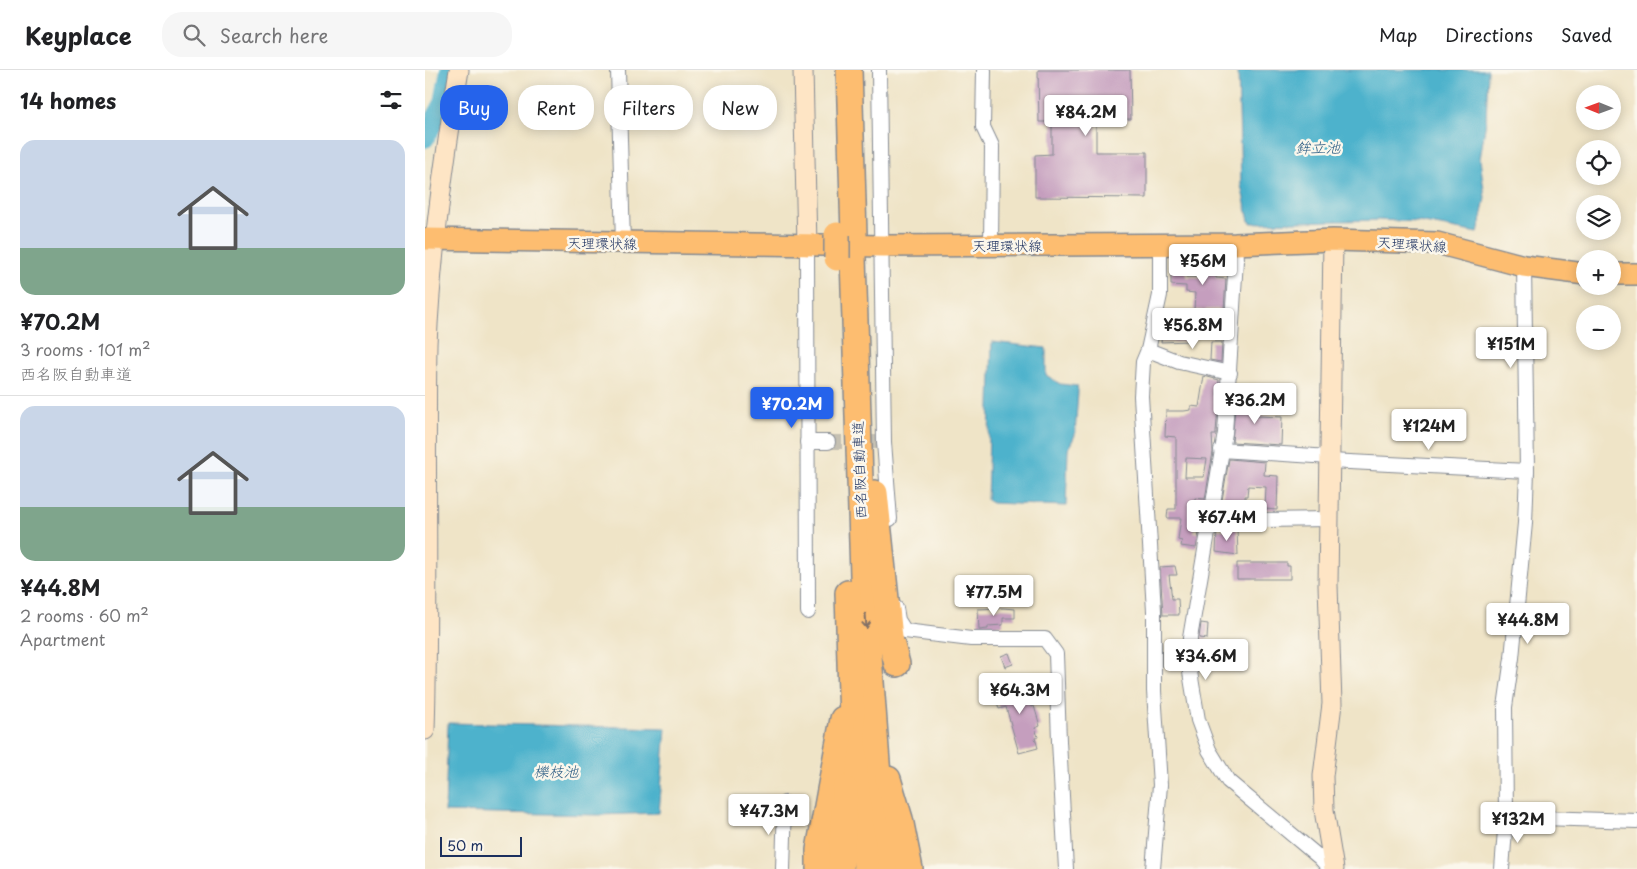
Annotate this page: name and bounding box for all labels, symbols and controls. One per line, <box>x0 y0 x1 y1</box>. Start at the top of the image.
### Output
search box <box>162 12 512 57</box>
text: Keyplace <box>25 17 132 53</box>
icon: search <box>180 21 208 49</box>
text: Search here <box>220 21 328 49</box>
text: Map <box>1379 21 1417 48</box>
text: Directions <box>1445 21 1533 48</box>
text: Saved <box>1561 21 1612 48</box>
text: 14 homes <box>20 84 116 116</box>
chip: Buy <box>440 85 508 130</box>
chip: Rent <box>518 85 594 130</box>
chip: Filters <box>604 85 693 130</box>
chip: New <box>703 85 777 130</box>
north arrow <box>1576 85 1621 130</box>
map controls <box>1576 85 1621 350</box>
icon: filters <box>377 86 405 114</box>
pin: ¥84.2M <box>1045 94 1127 137</box>
text: ¥84.2M <box>1055 99 1117 123</box>
water label: 鉾立池 <box>1295 135 1341 158</box>
button: locate <box>1576 140 1621 185</box>
icon: home <box>168 173 258 263</box>
button: layers <box>1576 195 1621 240</box>
street label: 天理環状線 <box>1376 231 1448 257</box>
street label: 天理環状線 <box>567 232 637 254</box>
street label: 天理環状線 <box>972 235 1042 256</box>
pin: ¥56M <box>1173 244 1233 286</box>
text: ¥56M <box>1180 248 1226 272</box>
button: + <box>1576 250 1621 295</box>
text: ¥70.2M <box>20 305 100 337</box>
button: − <box>1576 305 1621 350</box>
pin: ¥56.8M <box>1152 308 1234 350</box>
text: ¥56.8M <box>1163 312 1223 336</box>
pin: ¥151M <box>1476 326 1546 369</box>
text: ¥151M <box>1487 331 1535 355</box>
text: 3 rooms · 101 m² <box>20 337 151 361</box>
text: 西名阪自動車道 <box>20 361 132 385</box>
pin: ¥36.2M <box>1214 382 1296 425</box>
pin: ¥70.2M <box>751 386 833 429</box>
text: ¥36.2M <box>1224 387 1286 411</box>
text: ¥70.2M <box>761 391 823 415</box>
pin: ¥124M <box>1394 408 1464 451</box>
text: ¥124M <box>1402 413 1456 437</box>
street label: 西名阪自動車道 <box>847 421 871 519</box>
icon: home <box>168 438 258 528</box>
pin: ¥67.4M <box>1186 500 1268 542</box>
text: ¥67.4M <box>1198 504 1256 528</box>
text: ¥44.8M <box>20 571 101 603</box>
pin: ¥77.5M <box>953 574 1035 617</box>
text: ¥77.5M <box>965 579 1023 603</box>
pin: ¥44.8M <box>1487 602 1569 645</box>
text: 2 rooms · 60 m² <box>20 603 149 627</box>
text: ¥44.8M <box>1497 607 1559 631</box>
one-way arrow <box>861 613 871 629</box>
text: Apartment <box>20 627 105 651</box>
pin: ¥34.6M <box>1165 638 1247 681</box>
text: ¥34.6M <box>1175 643 1237 667</box>
pin: ¥64.3M <box>979 672 1061 715</box>
text: ¥64.3M <box>990 677 1050 701</box>
water label: 櫟枝池 <box>533 759 579 782</box>
pin: ¥47.3M <box>728 794 810 836</box>
text: ¥47.3M <box>739 798 799 822</box>
pin: ¥132M <box>1483 802 1553 844</box>
text: ¥132M <box>1491 806 1545 830</box>
scale bar <box>440 834 523 857</box>
text: 50 m <box>447 835 483 856</box>

